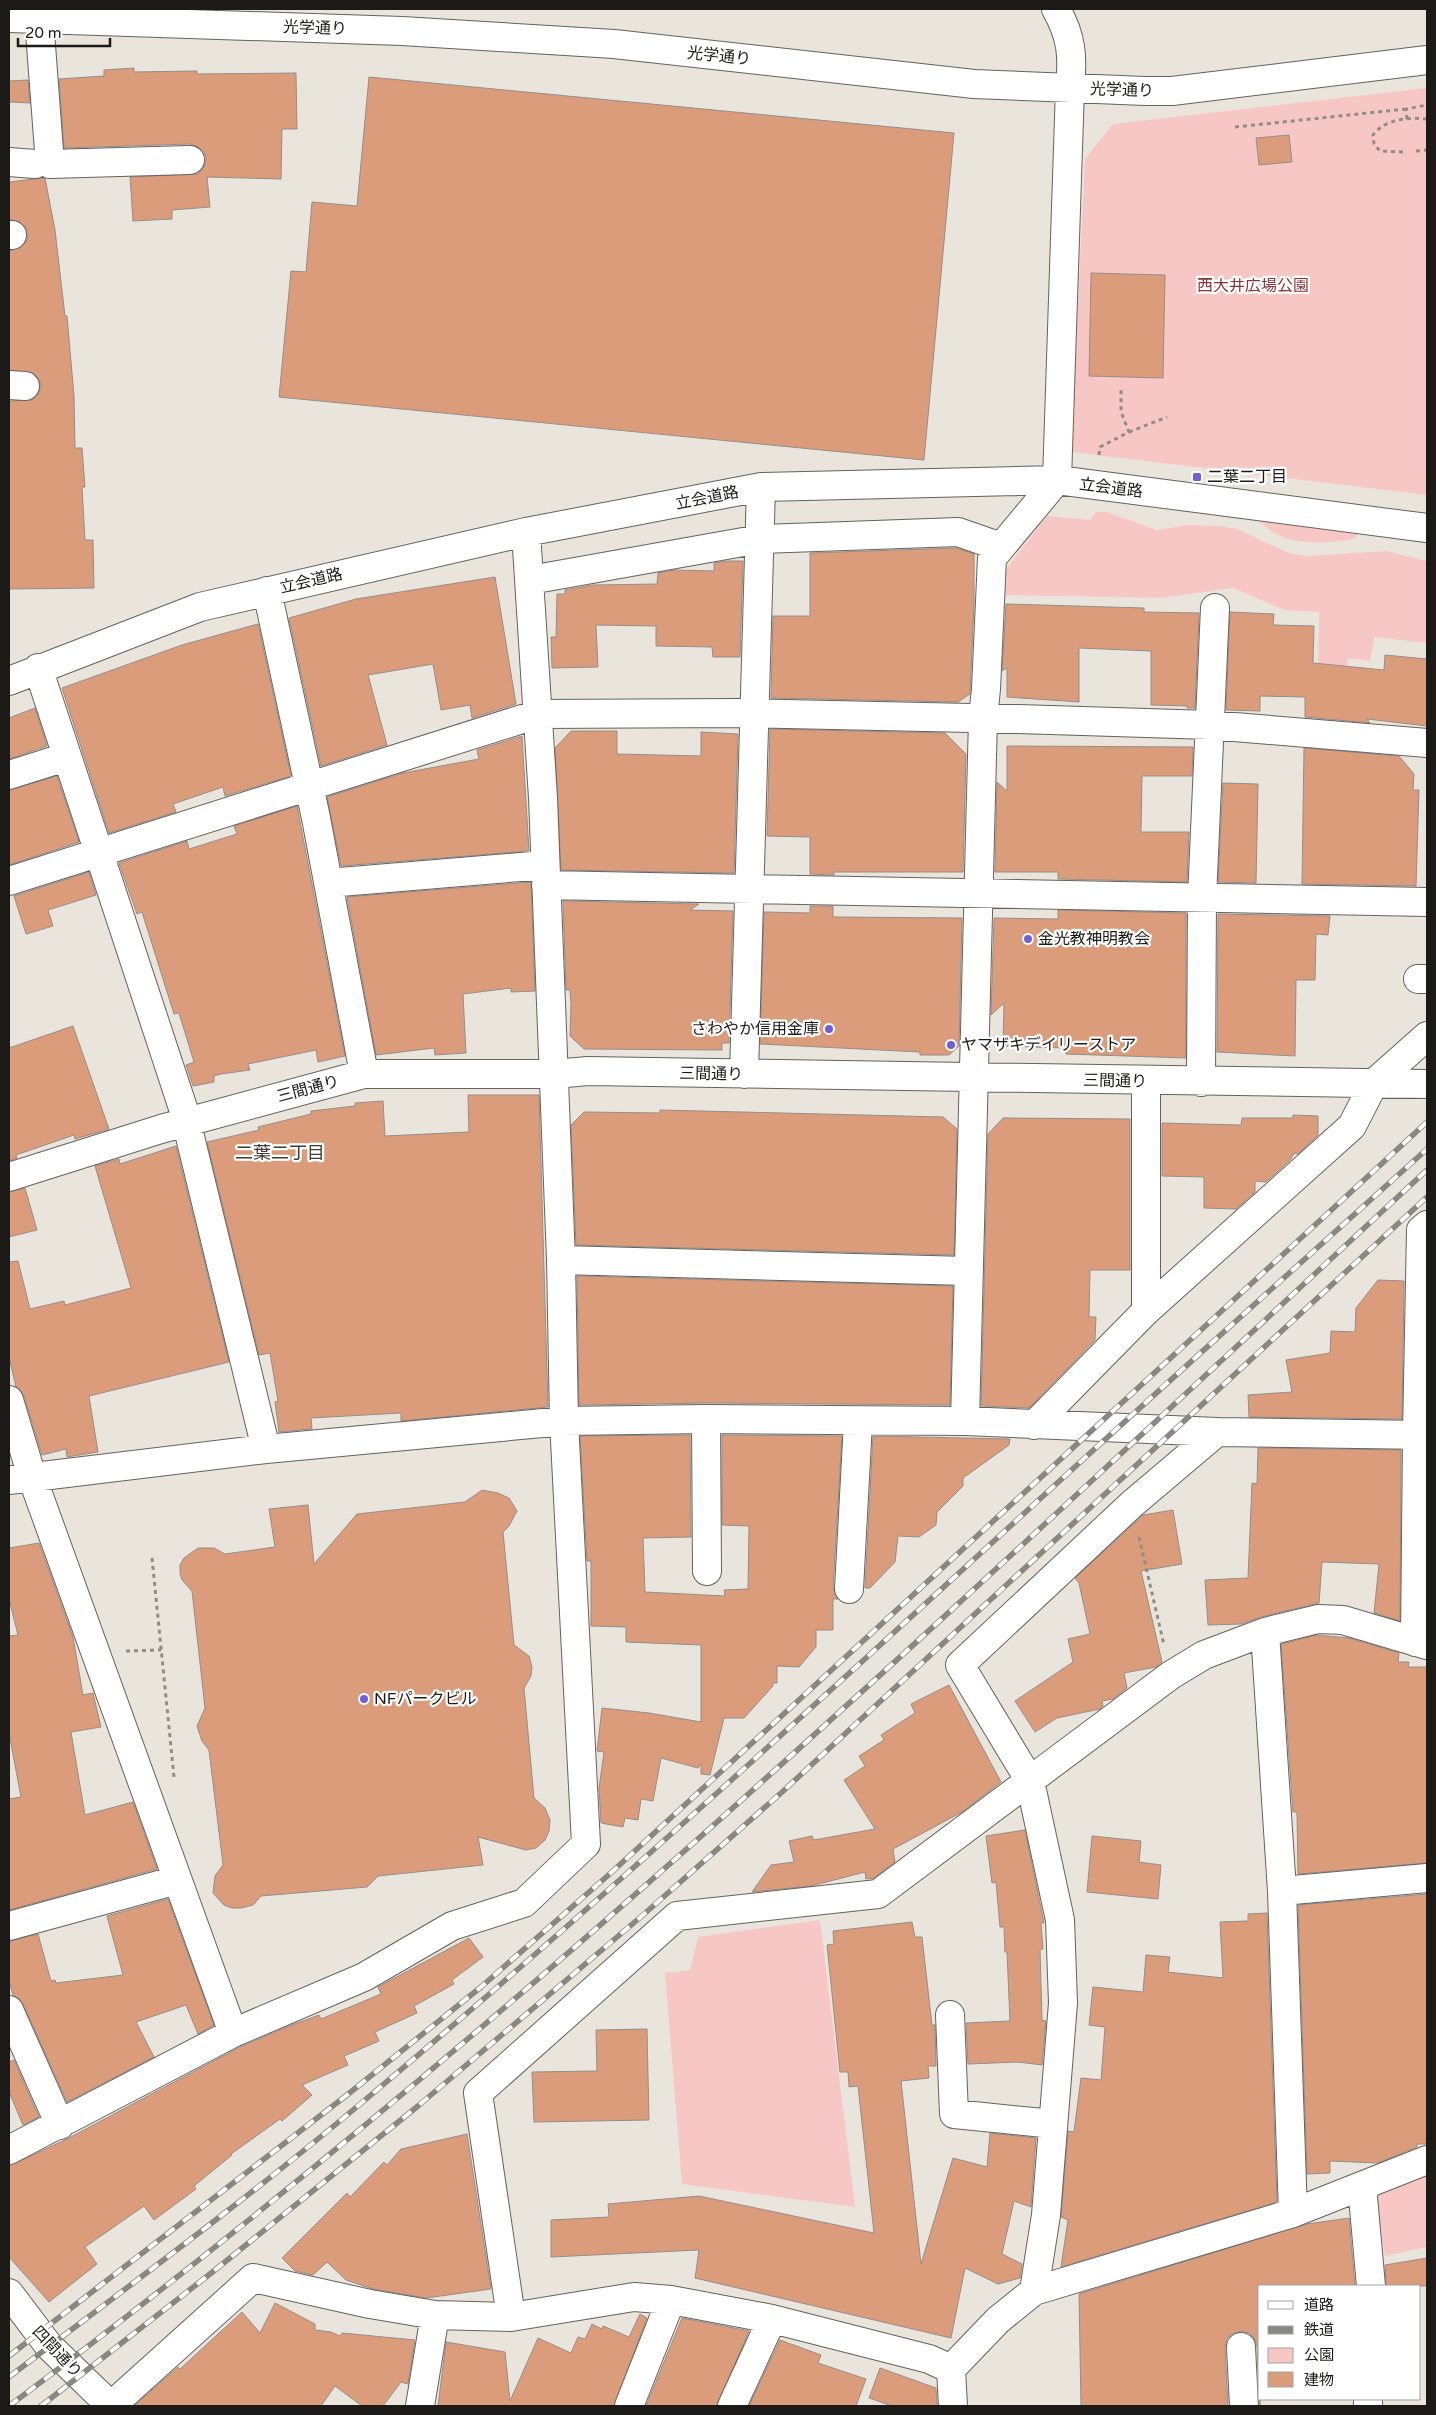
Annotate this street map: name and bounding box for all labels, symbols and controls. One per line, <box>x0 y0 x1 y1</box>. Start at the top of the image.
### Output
scale bar <box>18 15 110 47</box>
street label: 光学通り <box>283 17 347 39</box>
text: 20 m <box>25 24 62 42</box>
street label: 光学通り <box>686 43 752 69</box>
street label: 光学通り <box>1090 79 1154 101</box>
park label: 西大井広場公園 <box>1197 276 1309 296</box>
place label: 二葉二丁目 <box>1207 467 1287 487</box>
marker: 二葉二丁目 <box>1191 471 1203 483</box>
street label: 立会道路 <box>1078 474 1144 502</box>
street label: 立会道路 <box>674 482 740 514</box>
street label: 立会道路 <box>278 564 344 598</box>
place label: 金光教神明教会 <box>1038 929 1150 949</box>
marker: 金光教神明教会 <box>1022 933 1034 945</box>
place label: さわやか信用金庫 <box>691 1019 819 1039</box>
marker: さわやか信用金庫 <box>823 1023 835 1035</box>
place label: ヤマザキデイリーストア <box>961 1035 1136 1055</box>
marker: ヤマザキデイリーストア <box>945 1039 957 1051</box>
street label: 三間通り <box>679 1063 743 1085</box>
street label: 三間通り <box>1083 1070 1147 1092</box>
street label: 三間通り <box>274 1071 342 1107</box>
district label: 二葉二丁目 <box>235 1142 325 1164</box>
place label: NFパークビル <box>374 1689 477 1709</box>
marker: NFパークビル <box>358 1693 370 1705</box>
legend <box>1258 2285 1421 2400</box>
text: 道路 <box>1304 2296 1334 2314</box>
text: 鉄道 <box>1304 2321 1334 2339</box>
street label: 四間通り <box>28 2322 86 2382</box>
text: 公園 <box>1304 2346 1334 2364</box>
text: 建物 <box>1304 2371 1334 2389</box>

